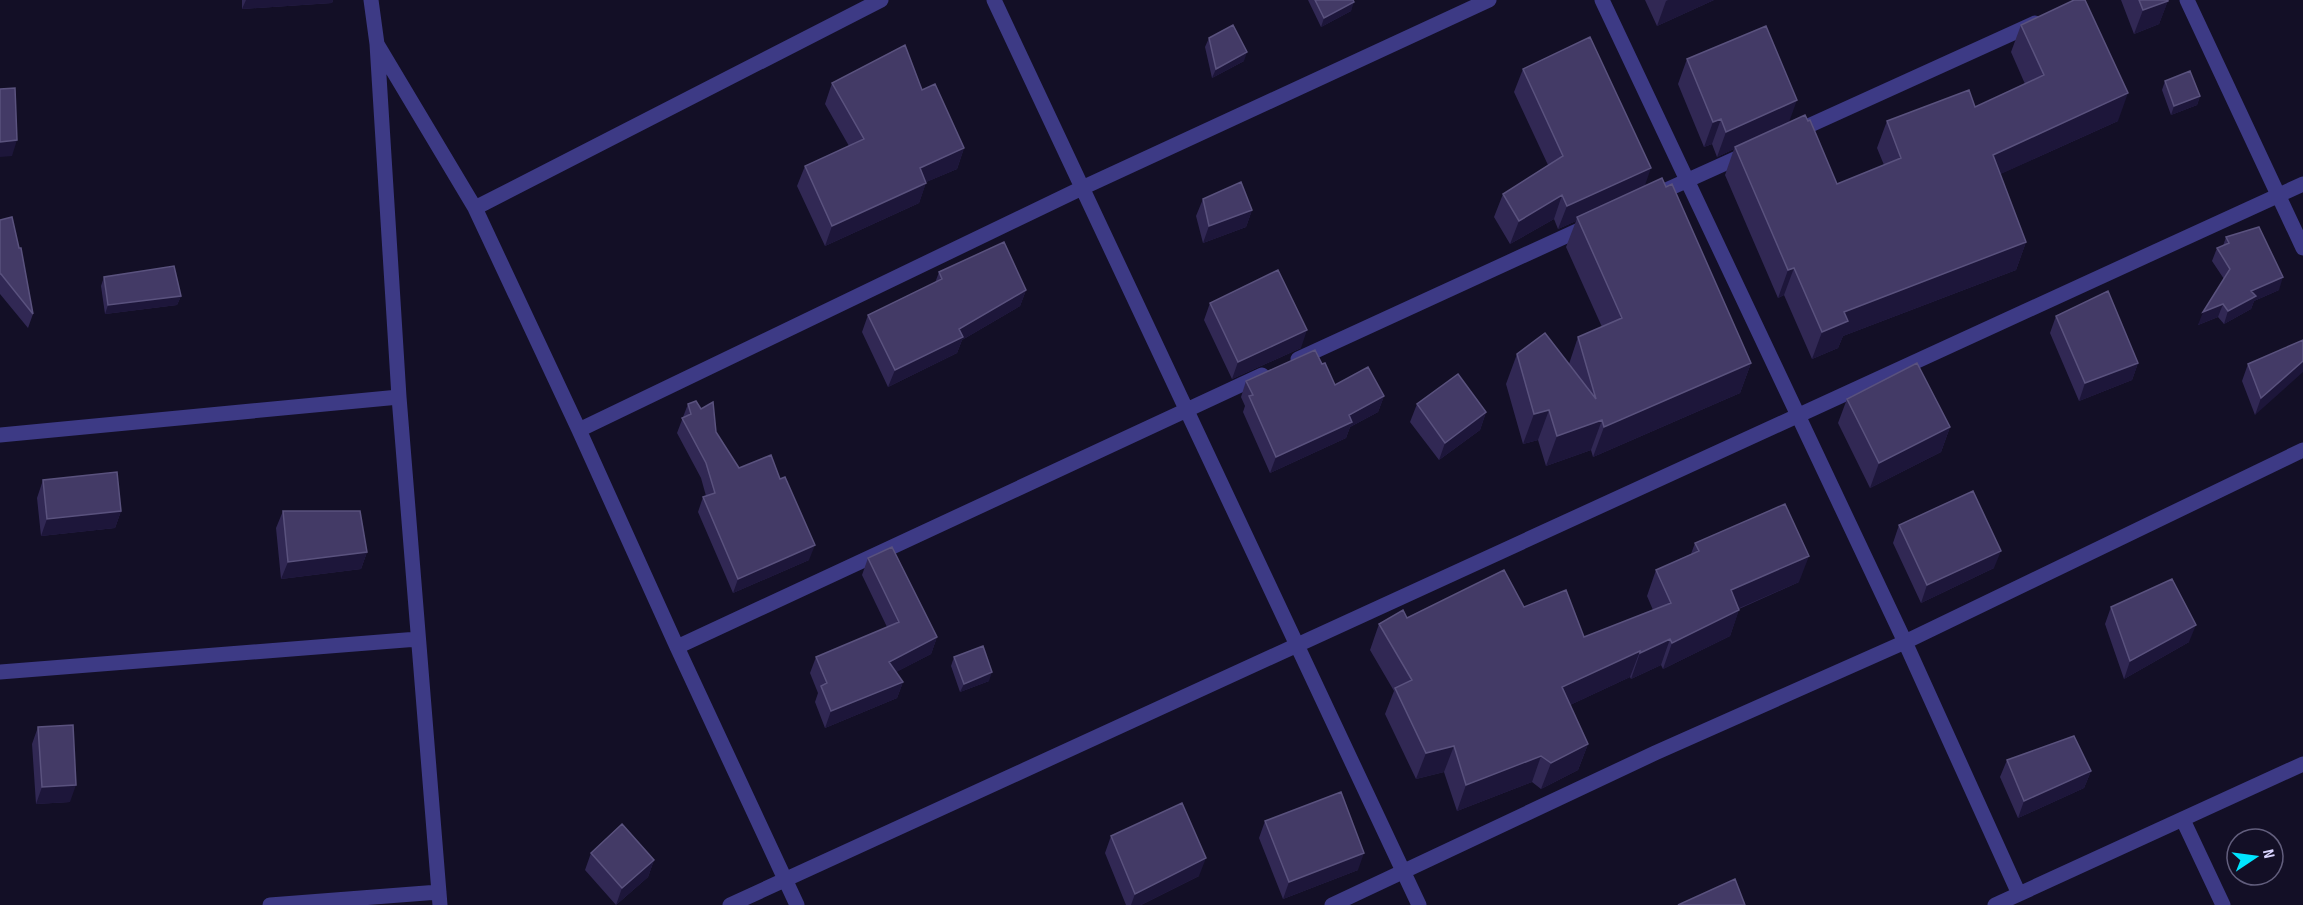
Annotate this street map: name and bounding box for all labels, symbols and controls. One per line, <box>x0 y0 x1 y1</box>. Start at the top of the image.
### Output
north arrow <box>2225 827 2285 887</box>
text: N <box>2258 848 2278 860</box>

